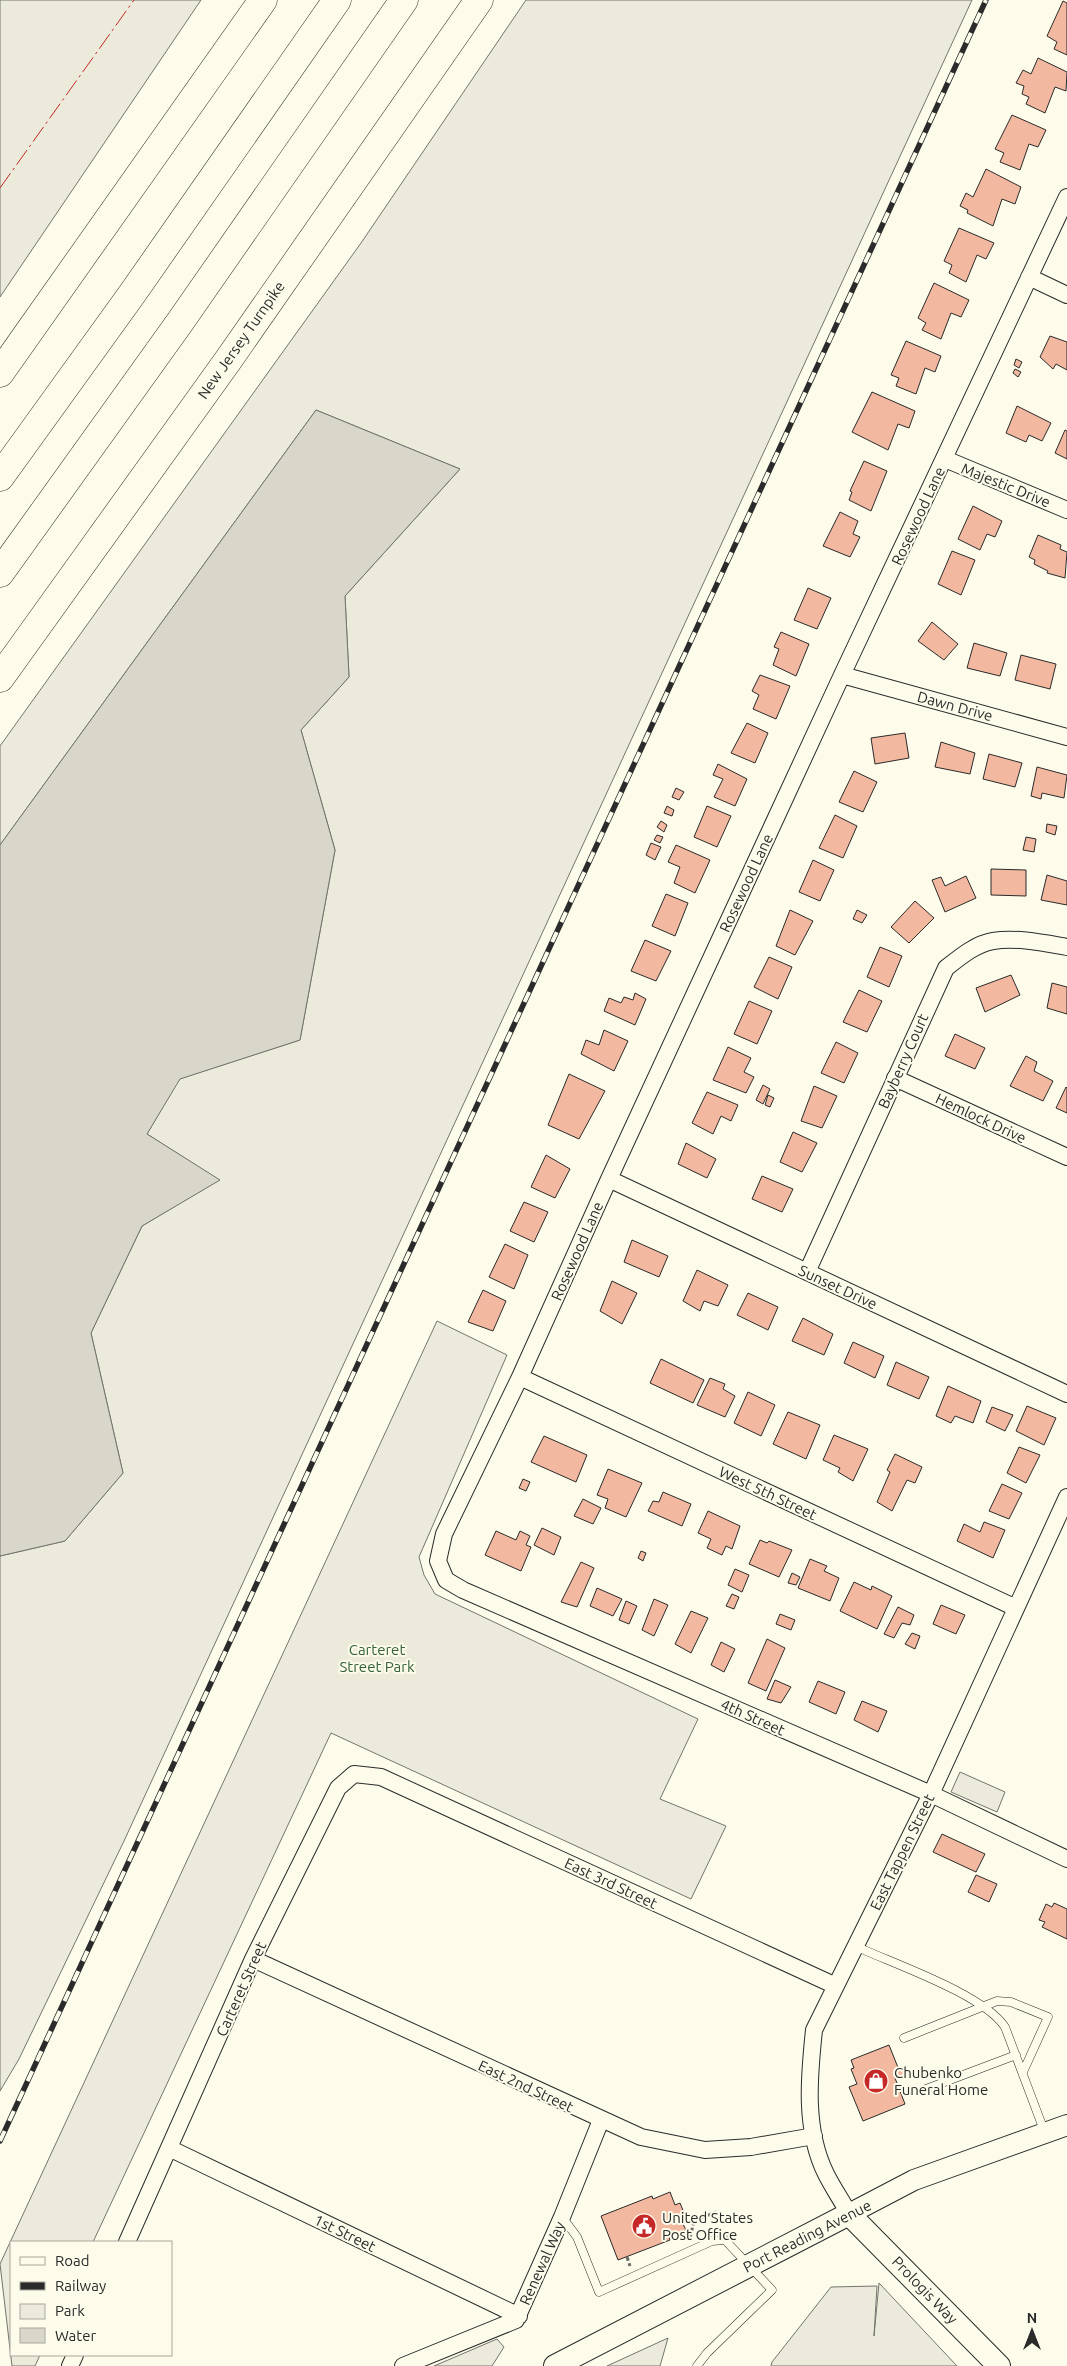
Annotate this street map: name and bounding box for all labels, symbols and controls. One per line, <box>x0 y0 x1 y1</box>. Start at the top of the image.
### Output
street label: New Jersey Turnpike <box>194 278 288 402</box>
street label: Majestic Drive <box>959 459 1053 511</box>
street label: Rosewood Lane <box>888 464 948 568</box>
street label: Dawn Drive <box>915 688 995 724</box>
street label: Rosewood Lane <box>716 831 776 935</box>
street label: Bayberry Court <box>874 1011 932 1111</box>
street label: Hemlock Drive <box>933 1090 1029 1146</box>
street label: Rosewood Lane <box>548 1199 606 1303</box>
street label: Sunset Drive <box>796 1261 880 1313</box>
street label: West 5th Street <box>716 1463 820 1523</box>
park label: Carteret Street Park <box>339 1641 415 1675</box>
street label: 4th Street <box>718 1695 788 1739</box>
street label: East Tappen Street <box>866 1791 938 1913</box>
street label: East 3rd Street <box>562 1854 660 1912</box>
street label: Carteret Street <box>213 1939 270 2039</box>
street label: East 2nd Street <box>476 2057 576 2116</box>
place label: Chubenko Funeral Home <box>894 2064 988 2098</box>
shop icon: Chubenko Funeral Home <box>863 2068 889 2094</box>
street label: Port Reading Avenue <box>740 2196 874 2276</box>
place label: United States Post Office <box>662 2209 753 2243</box>
street label: 1st Street <box>312 2211 379 2255</box>
public building icon: United States Post Office <box>631 2213 657 2239</box>
street label: Renewal Way <box>516 2219 568 2307</box>
legend <box>10 2241 172 2356</box>
text: Road <box>55 2252 90 2269</box>
street label: Prologis Way <box>889 2253 961 2327</box>
text: Railway <box>55 2277 106 2294</box>
text: Park <box>55 2302 85 2319</box>
north arrow <box>1007 2306 1057 2356</box>
text: N <box>1027 2310 1037 2326</box>
text: Water <box>55 2327 96 2344</box>

